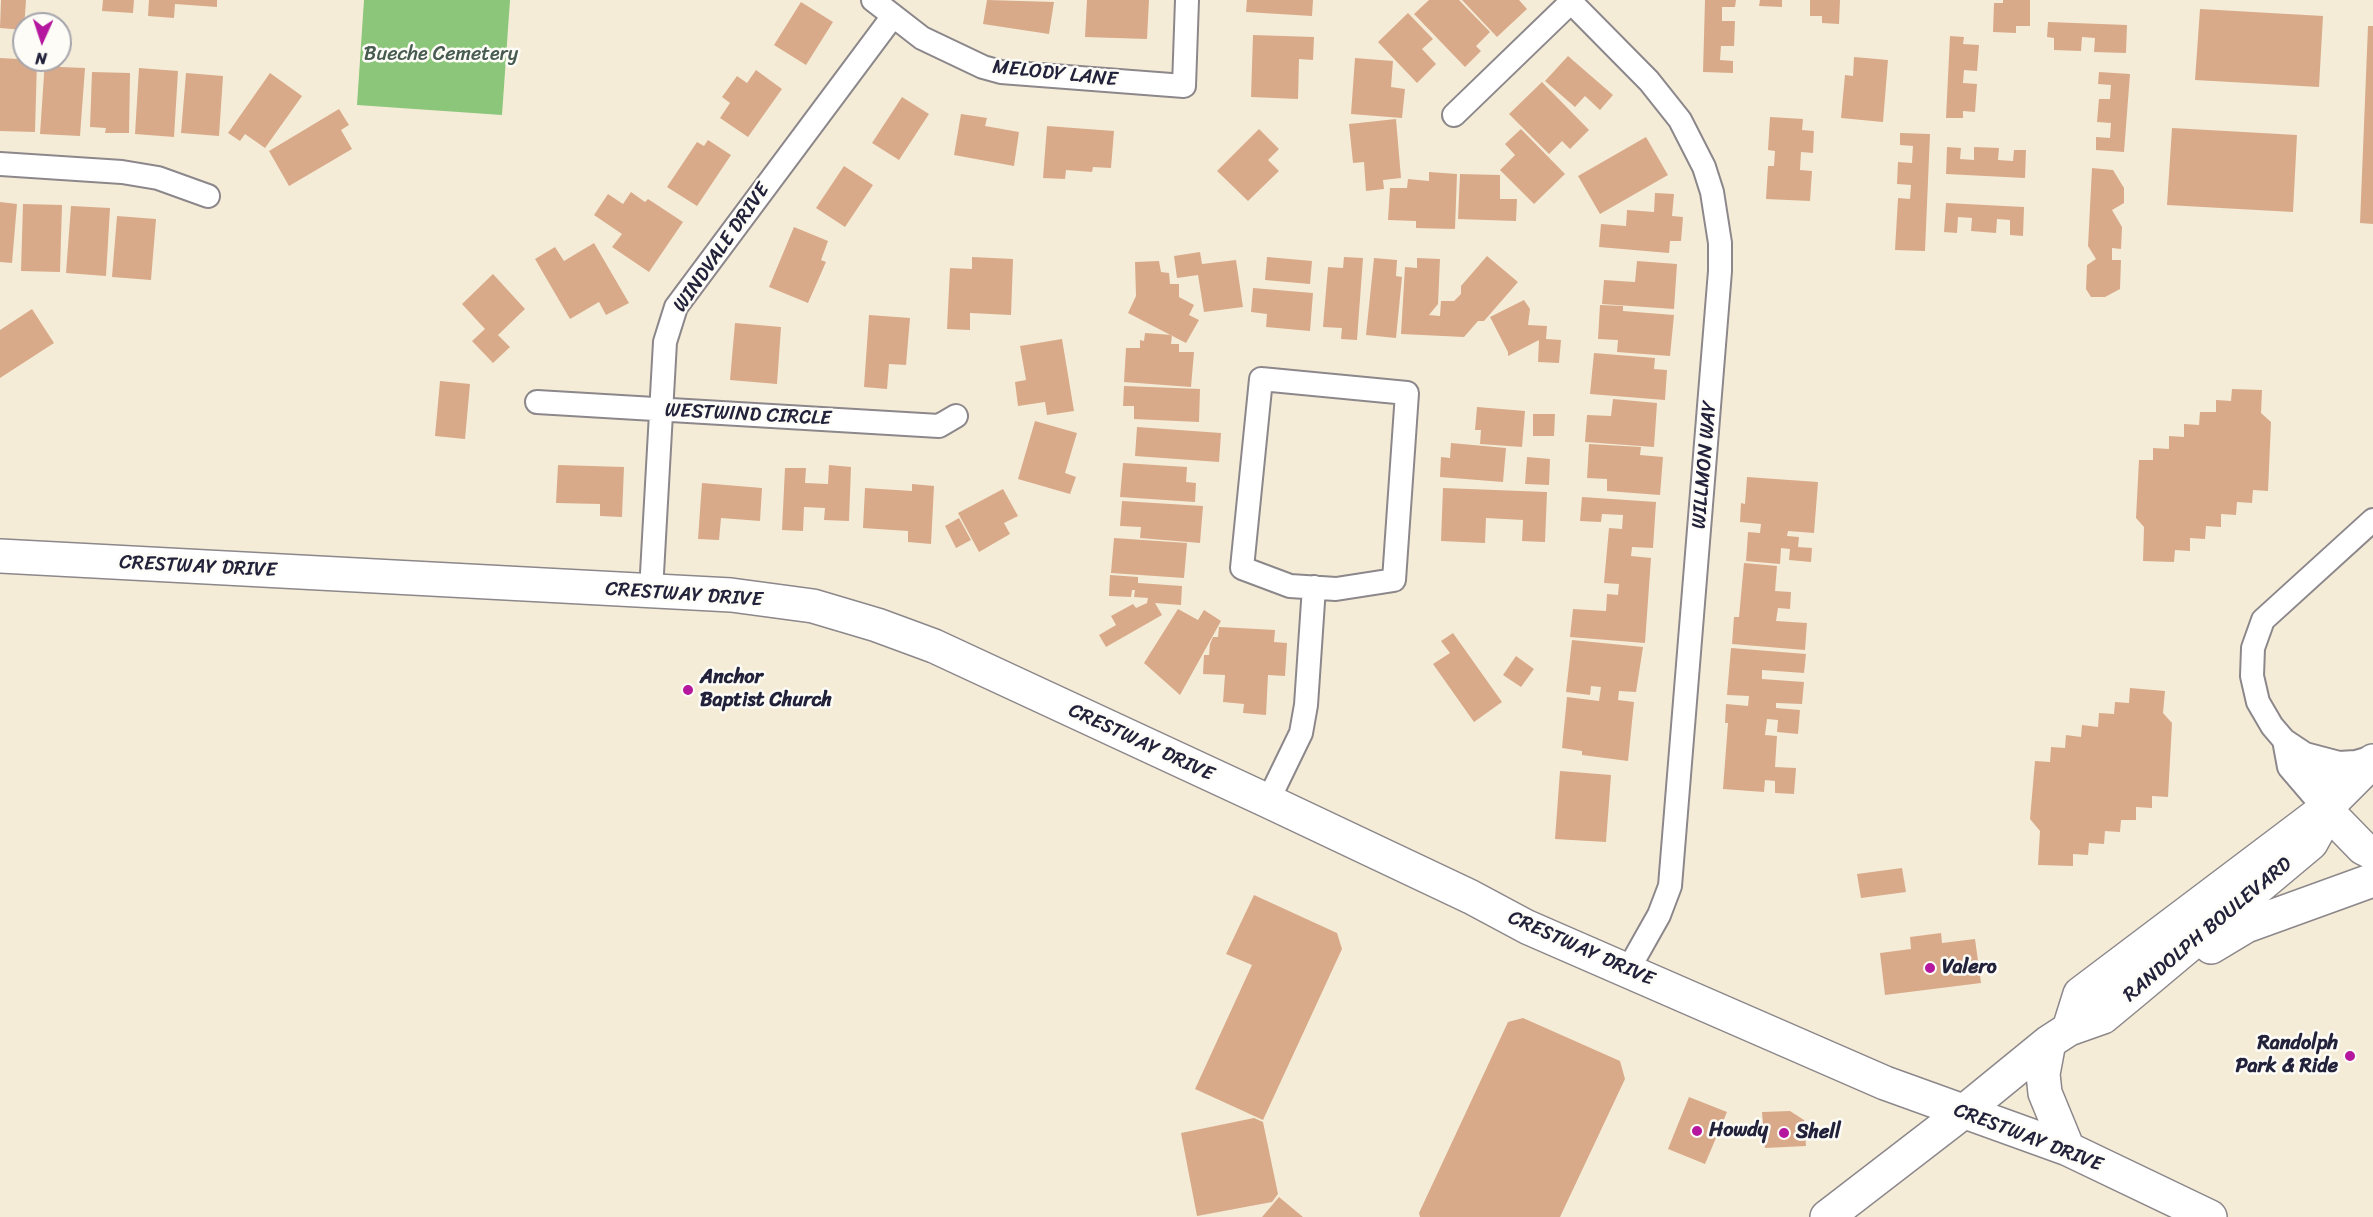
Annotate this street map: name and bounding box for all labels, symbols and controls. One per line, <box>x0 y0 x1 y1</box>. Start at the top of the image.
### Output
north arrow <box>12 12 72 72</box>
park label: Bueche Cemetery <box>364 43 518 67</box>
text: N <box>35 44 47 73</box>
street label: MELODY LANE <box>991 56 1119 92</box>
street label: WINDVALE DRIVE <box>669 179 775 317</box>
street label: WESTWIND CIRCLE <box>664 399 832 431</box>
street label: WILLMON WAY <box>1687 400 1723 530</box>
street label: CRESTWAY DRIVE <box>119 551 277 583</box>
street label: CRESTWAY DRIVE <box>605 578 763 612</box>
place label: Anchor Baptist Church <box>700 666 832 713</box>
marker: Anchor Baptist Church <box>681 683 695 697</box>
street label: CRESTWAY DRIVE <box>1065 699 1217 787</box>
street label: RANDOLPH BOULEVARD <box>2119 852 2297 1008</box>
street label: CRESTWAY DRIVE <box>1504 906 1658 992</box>
place label: Valero <box>1942 956 1997 980</box>
marker: Valero <box>1923 961 1937 975</box>
place label: Randolph Park & Ride <box>2235 1032 2338 1079</box>
marker: Randolph Park & Ride <box>2343 1049 2357 1063</box>
street label: CRESTWAY DRIVE <box>1950 1099 2106 1177</box>
place label: Howdy <box>1709 1119 1768 1143</box>
place label: Shell <box>1796 1121 1841 1145</box>
marker: Howdy <box>1690 1124 1704 1138</box>
marker: Shell <box>1777 1126 1791 1140</box>

